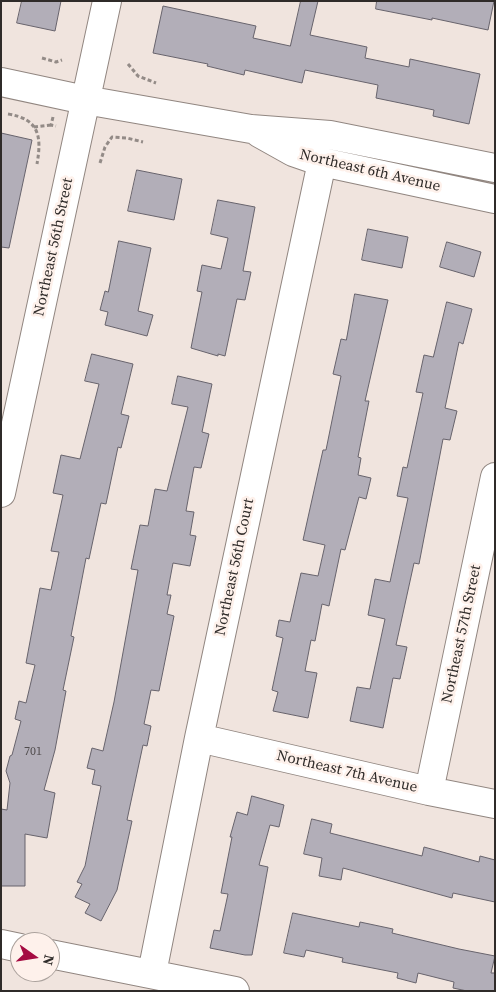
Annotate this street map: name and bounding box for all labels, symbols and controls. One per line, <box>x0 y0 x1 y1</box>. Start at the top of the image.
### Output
street label: Northeast 6th Avenue <box>298 146 442 196</box>
street label: Northeast 56th Street <box>31 176 77 318</box>
street label: Northeast 56th Court <box>212 497 258 637</box>
street label: Northeast 57th Street <box>439 563 485 705</box>
house number: 701 <box>24 745 42 759</box>
street label: Northeast 7th Avenue <box>275 747 419 797</box>
north arrow <box>10 932 60 982</box>
text: N <box>38 953 60 967</box>

